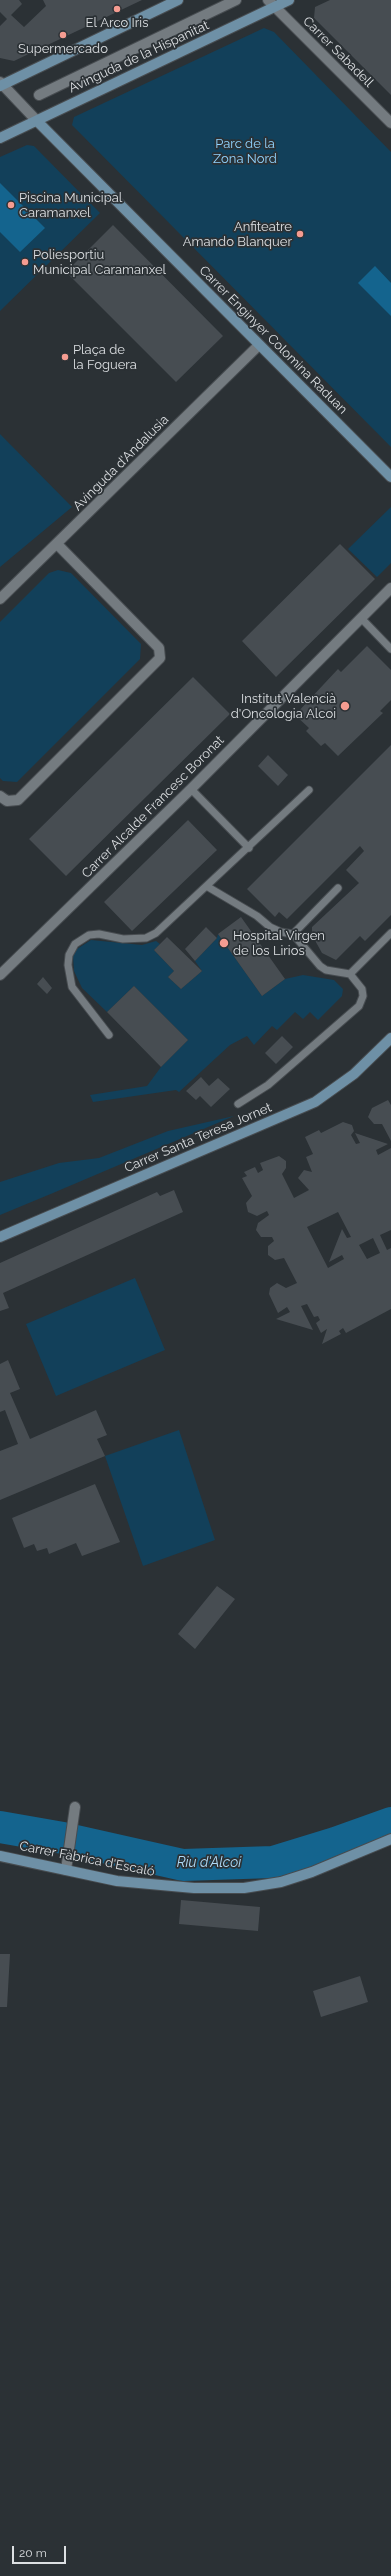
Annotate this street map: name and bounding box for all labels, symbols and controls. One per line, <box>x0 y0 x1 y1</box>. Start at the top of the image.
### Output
marker: El Arco Iris <box>112 4 122 14</box>
street label: Carrer Sabadell <box>299 13 377 91</box>
place label: El Arco Iris <box>86 15 148 31</box>
street label: Avinguda de la Hispanitat <box>66 18 212 96</box>
marker: Supermercado <box>58 30 68 40</box>
place label: Supermercado <box>18 41 108 57</box>
park label: Parc de la Zona Nord <box>213 136 277 167</box>
place label: Piscina Municipal Caramanxel <box>19 190 122 221</box>
marker: Piscina Municipal Caramanxel <box>6 200 16 210</box>
place label: Anfiteatre Amando Blanquer <box>183 219 292 250</box>
marker: Anfiteatre Amando Blanquer <box>295 229 305 239</box>
place label: Poliesportiu Municipal Caramanxel <box>33 247 166 278</box>
marker: Poliesportiu Municipal Caramanxel <box>20 257 30 267</box>
street label: Carrer Enginyer Colomina Raduan <box>196 263 350 417</box>
place label: Plaça de la Foguera <box>73 342 137 373</box>
marker: Plaça de la Foguera <box>60 352 70 362</box>
street label: Avinguda d'Andalusia <box>70 412 172 514</box>
place label: Institut Valencià d'Oncologia Alcoi <box>231 691 336 722</box>
marker: Institut Valencià d'Oncologia Alcoi <box>339 700 351 712</box>
street label: Carrer Alcalde Francesc Boronat <box>79 733 227 881</box>
place label: Hospital Virgen de los Lirios <box>233 928 325 959</box>
marker: Hospital Virgen de los Lirios <box>218 937 230 949</box>
street label: Carrer Santa Teresa Jornet <box>122 1100 274 1176</box>
street label: Carrer Fàbrica d'Escaló <box>18 1838 156 1880</box>
water label: Riu d'Alcoi <box>177 1855 241 1871</box>
scale bar <box>14 2538 68 2564</box>
text: 20 m <box>19 2546 47 2560</box>

